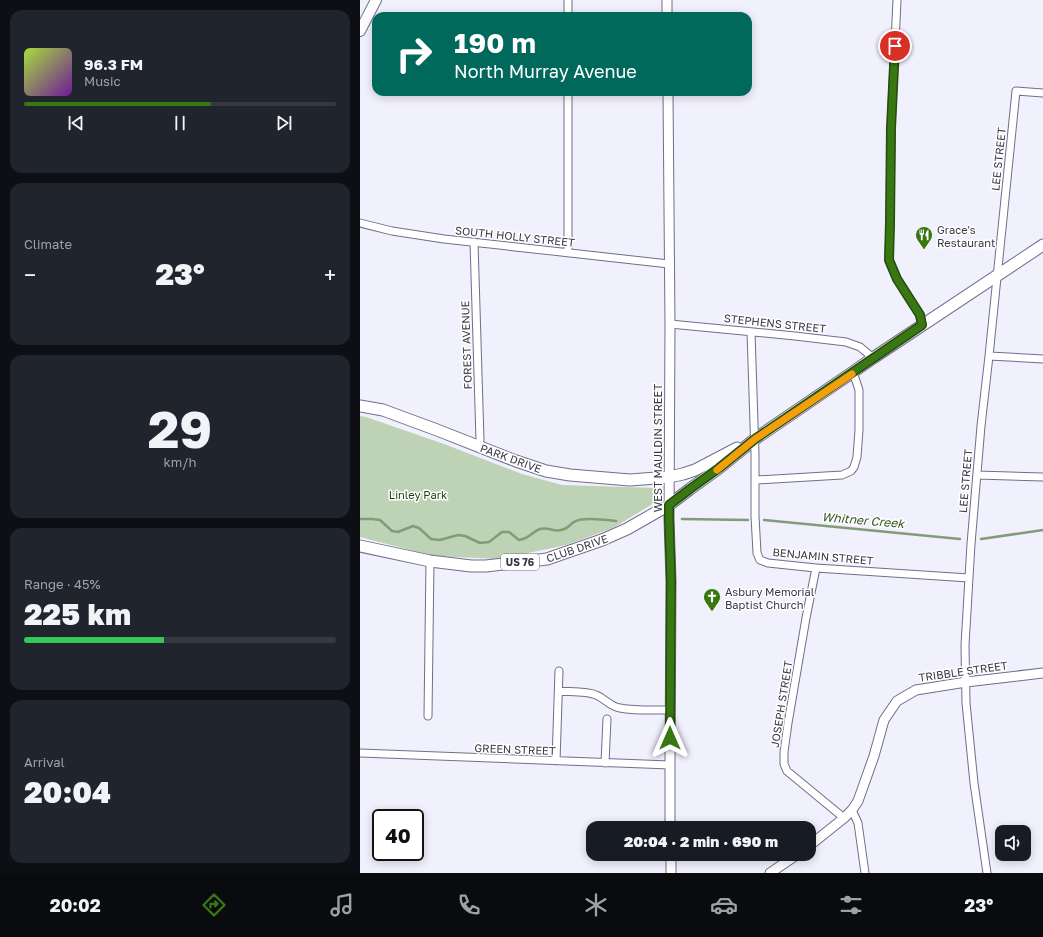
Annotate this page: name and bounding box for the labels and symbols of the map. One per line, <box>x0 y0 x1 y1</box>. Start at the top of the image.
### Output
pin <box>878 29 912 63</box>
street label: LEE STREET <box>988 126 1008 192</box>
street label: SOUTH HOLLY STREET <box>455 223 576 249</box>
place label: Grace's Restaurant <box>937 223 995 249</box>
restaurant icon: Grace's Restaurant <box>914 225 934 250</box>
street label: FOREST AVENUE <box>458 300 474 390</box>
street label: STEPHENS STREET <box>723 311 827 335</box>
street label: WEST MAULDIN STREET <box>651 384 664 512</box>
street label: PARK DRIVE <box>479 441 544 475</box>
street label: LEE STREET <box>956 448 974 513</box>
park label: Linley Park <box>389 488 447 501</box>
water label: Whitner Creek <box>821 509 906 531</box>
street label: CLUB DRIVE <box>544 531 610 565</box>
street label: BENJAMIN STREET <box>772 545 874 567</box>
road number: US 76 <box>501 554 539 570</box>
place label: Asbury Memorial Baptist Church <box>725 585 815 611</box>
church icon: Asbury Memorial Baptist Church <box>702 587 722 612</box>
street label: TRIBBLE STREET <box>918 658 1009 684</box>
street label: JOSEPH STREET <box>768 659 794 748</box>
position arrow <box>649 717 691 759</box>
street label: GREEN STREET <box>474 741 556 757</box>
speed limit sign: 40 <box>372 809 424 861</box>

